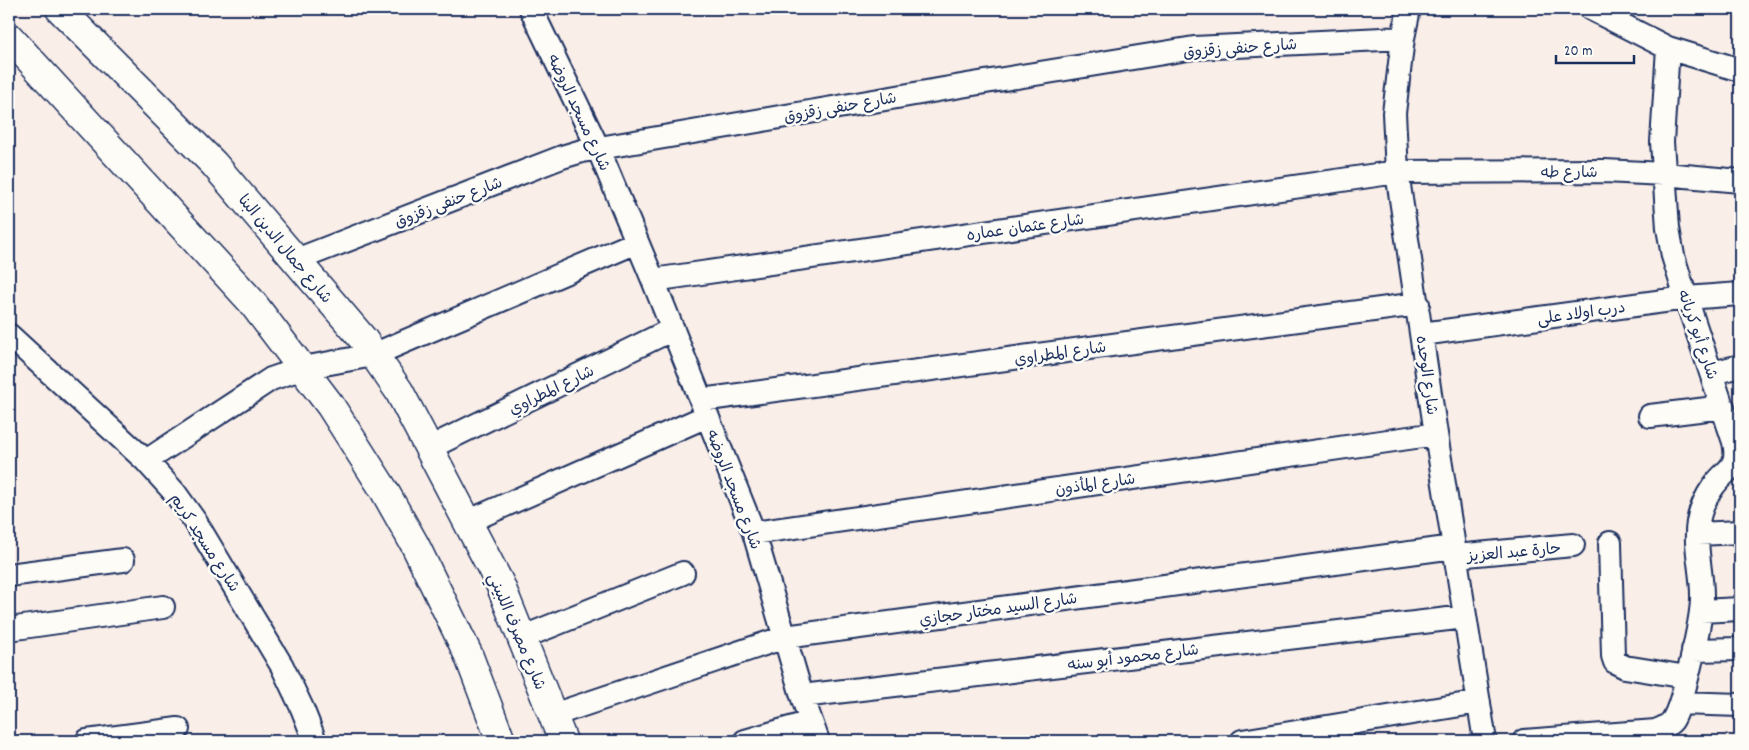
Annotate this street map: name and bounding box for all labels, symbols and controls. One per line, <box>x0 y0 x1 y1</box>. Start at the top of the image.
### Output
scale bar <box>1556 32 1634 64</box>
street label: شارع حنفى زقزوق <box>1182 34 1298 65</box>
text: 20 m <box>1564 41 1592 63</box>
street label: شارع مسجد الروضه <box>541 51 615 175</box>
street label: شارع حنفى زقزوق <box>782 87 899 130</box>
street label: شارع طه <box>1540 162 1598 185</box>
street label: شارع حنفى زقزوق <box>391 172 506 235</box>
street label: شارع جمال الدين البنا <box>232 190 337 309</box>
street label: شارع عثمان عماره <box>965 209 1086 248</box>
street label: شارع أبو كريانه <box>1670 287 1723 383</box>
street label: درب اولاد على <box>1536 297 1627 332</box>
street label: شارع الوحده <box>1409 334 1442 417</box>
street label: شارع المطراوي <box>1013 337 1108 372</box>
street label: شارع المطراوي <box>505 361 599 422</box>
street label: شارع مسجد الروضه <box>699 427 766 553</box>
street label: شارع المأذون <box>1054 468 1137 502</box>
street label: شارع مسجد كريم <box>163 489 244 597</box>
street label: حارة عبد العزيز <box>1464 538 1562 569</box>
street label: شارع مصرف اللبيني <box>480 570 551 694</box>
street label: شارع السيد مختار حجازي <box>918 588 1079 633</box>
street label: شارع محمود أبو سنه <box>1066 639 1200 678</box>

